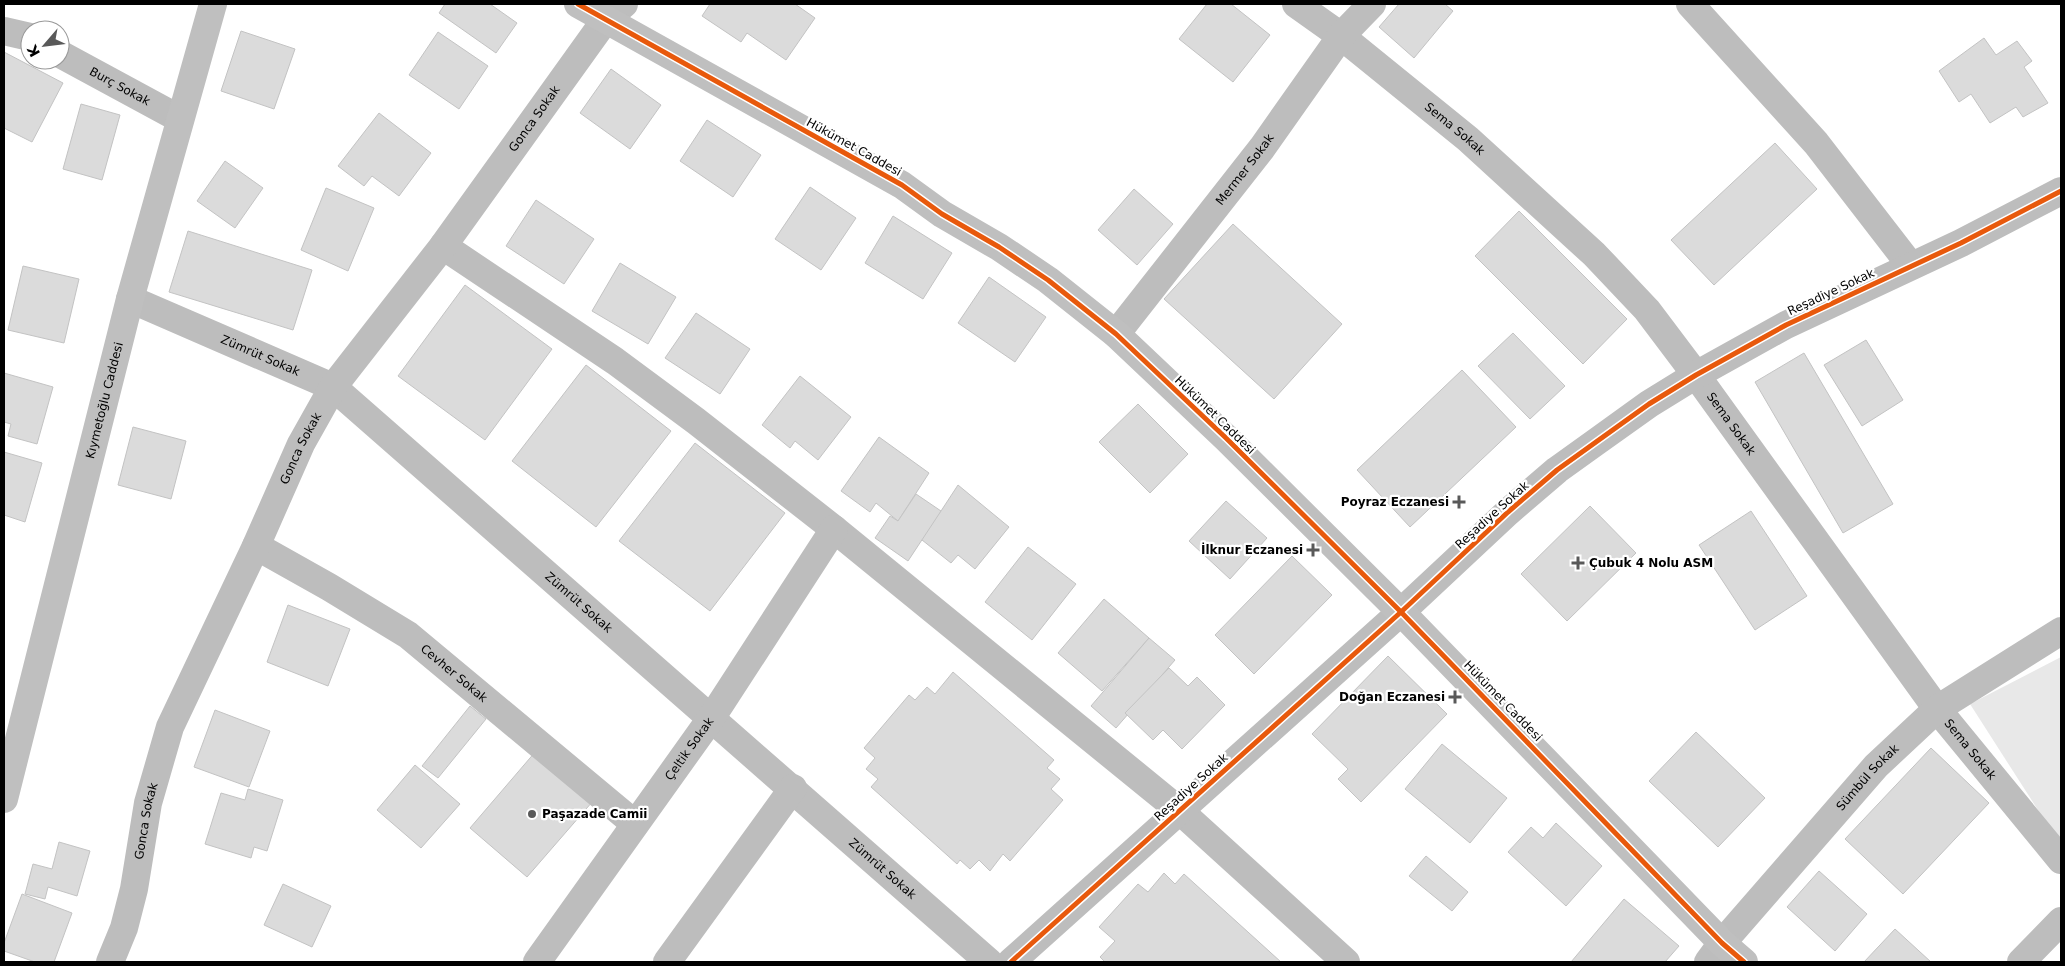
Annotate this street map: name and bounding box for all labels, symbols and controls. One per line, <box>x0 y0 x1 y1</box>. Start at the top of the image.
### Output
north arrow <box>20 20 70 70</box>
text: K <box>23 42 43 60</box>
street label: Burç Sokak <box>87 64 153 109</box>
street label: Gonca Sokak <box>506 83 563 155</box>
street label: Sema Sokak <box>1422 100 1488 158</box>
street label: Hükümet Caddesi <box>804 115 904 179</box>
street label: Mermer Sokak <box>1213 131 1277 208</box>
street label: Reşadiye Sokak <box>1785 266 1877 318</box>
street label: Zümrüt Sokak <box>219 332 302 379</box>
street label: Kıymetoğlu Caddesi <box>83 341 126 460</box>
street label: Hükümet Caddesi <box>1172 373 1258 457</box>
street label: Sema Sokak <box>1704 390 1759 458</box>
street label: Gonca Sokak <box>277 410 324 486</box>
street label: Reşadiye Sokak <box>1452 478 1532 552</box>
place label: Poyraz Eczanesi <box>1341 495 1449 509</box>
marker: Poyraz Eczanesi <box>1453 496 1465 508</box>
place label: İlknur Eczanesi <box>1201 542 1303 557</box>
marker: İlknur Eczanesi <box>1307 544 1319 556</box>
marker: Çubuk 4 Nolu ASM <box>1571 556 1585 570</box>
place label: Çubuk 4 Nolu ASM <box>1589 556 1713 570</box>
street label: Zümrüt Sokak <box>542 569 615 636</box>
street label: Cevher Sokak <box>418 641 490 705</box>
street label: Hükümet Caddesi <box>1461 658 1545 744</box>
place label: Doğan Eczanesi <box>1339 690 1445 704</box>
marker: Doğan Eczanesi <box>1449 691 1461 703</box>
street label: Çeltik Sokak <box>662 715 717 783</box>
street label: Sema Sokak <box>1941 716 1999 782</box>
street label: Sümbül Sokak <box>1833 741 1902 814</box>
street label: Reşadiye Sokak <box>1151 750 1231 824</box>
street label: Gonca Sokak <box>132 781 161 861</box>
place label: Paşazade Camii <box>542 807 647 821</box>
marker: Paşazade Camii <box>526 808 538 820</box>
street label: Zümrüt Sokak <box>846 836 919 902</box>

